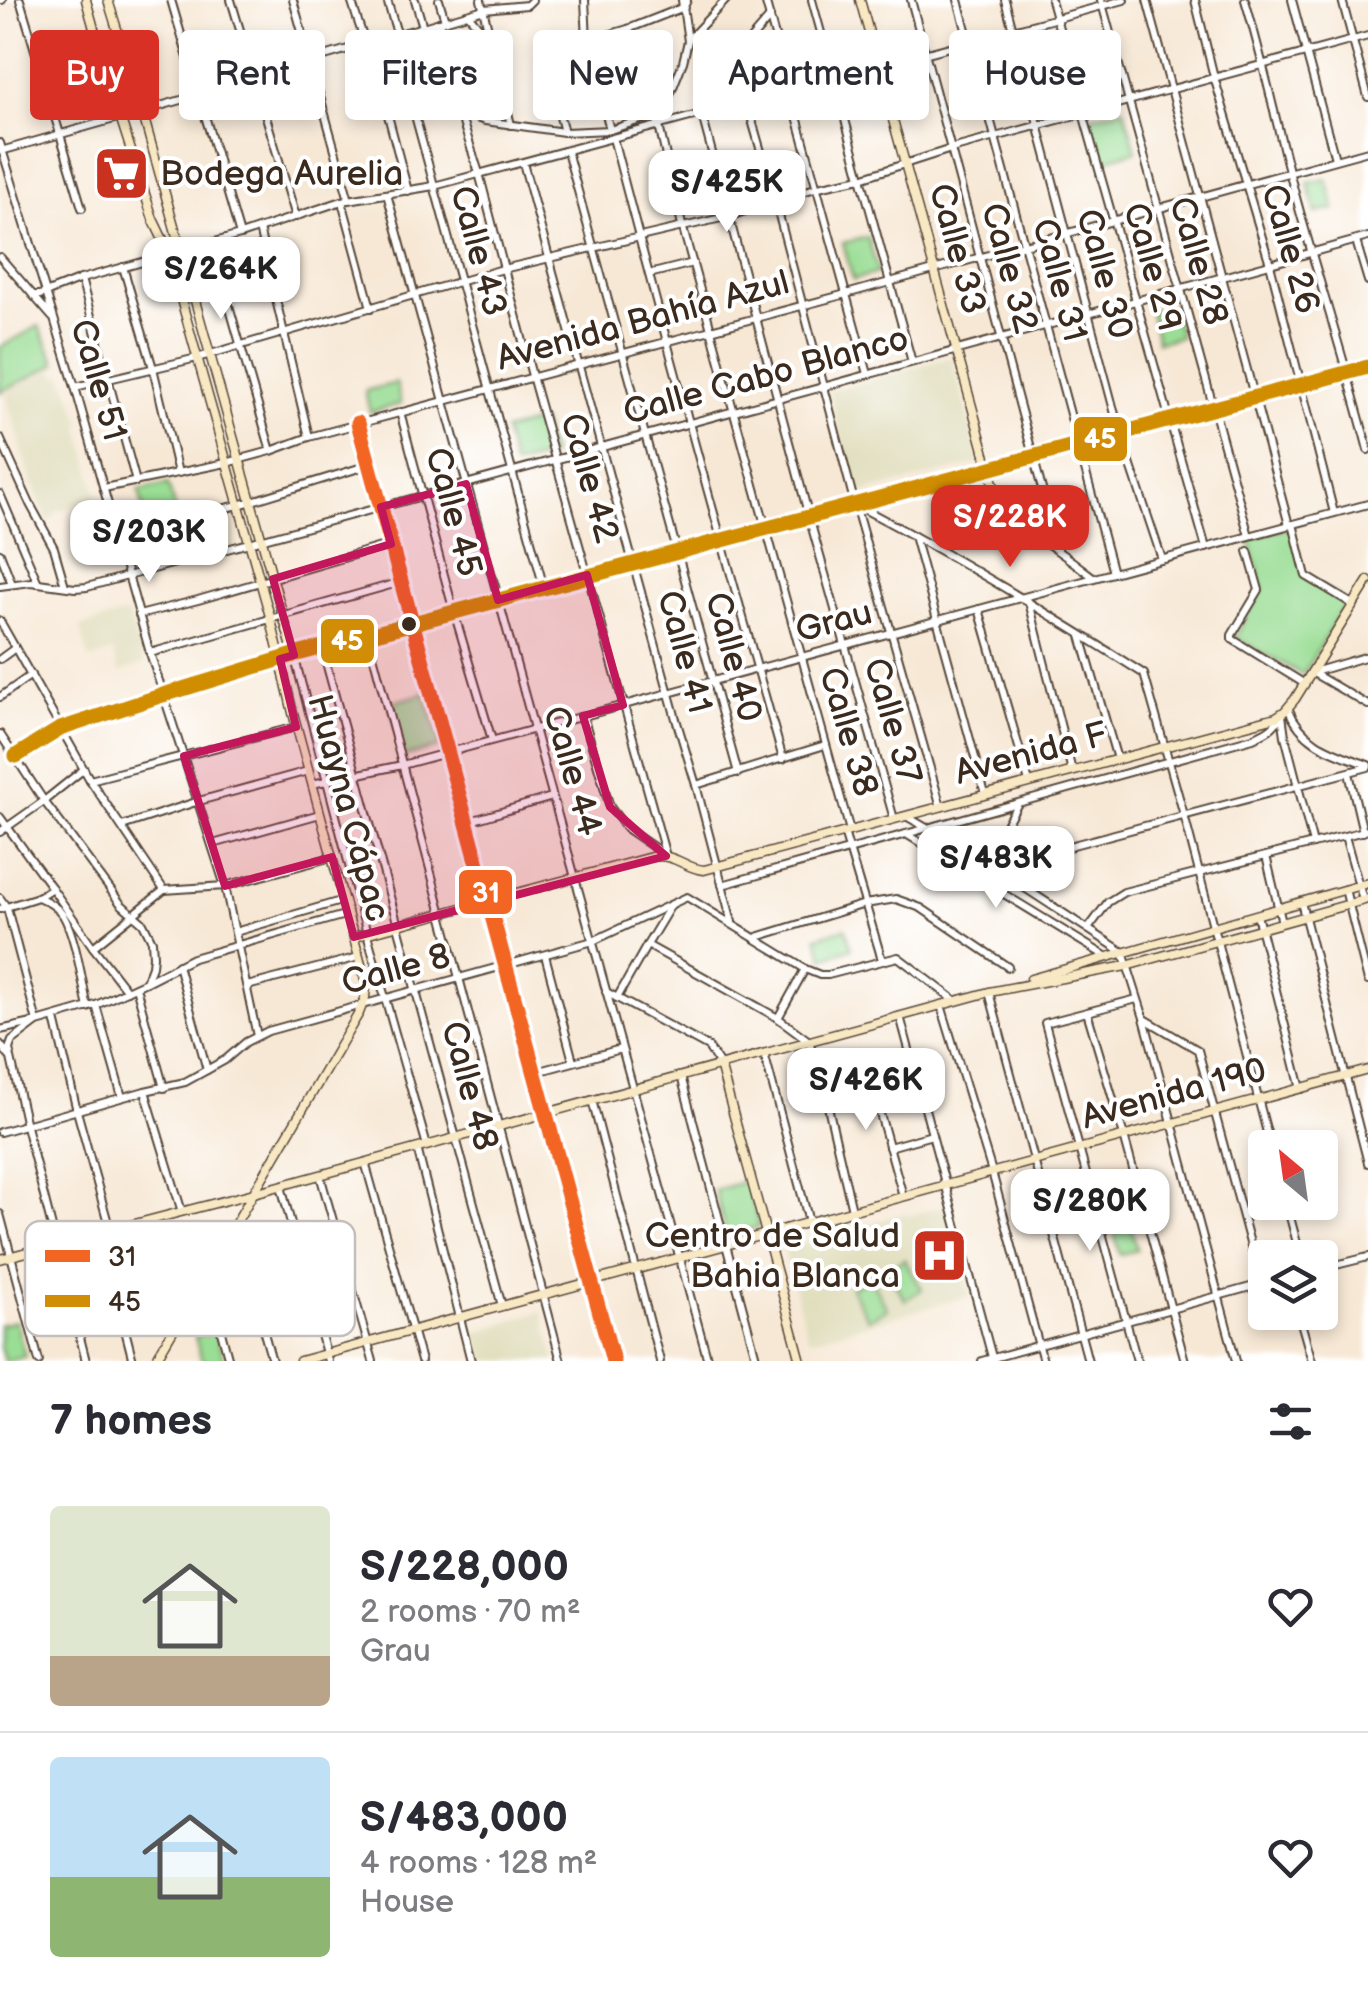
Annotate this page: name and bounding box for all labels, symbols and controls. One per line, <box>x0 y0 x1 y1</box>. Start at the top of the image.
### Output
chip: Buy <box>30 30 159 120</box>
chip: Rent <box>179 30 325 120</box>
chip: Filters <box>345 30 513 120</box>
chip: New <box>533 30 673 120</box>
chip: Apartment <box>693 30 929 120</box>
chip: House <box>949 30 1121 120</box>
supermarket icon: Bodega Aurelia <box>91 144 151 204</box>
pin: S/425K <box>646 150 808 235</box>
place label: Bodega Aurelia <box>160 153 403 196</box>
text: S/425K <box>671 163 783 202</box>
street label: Calle 33 <box>919 179 995 319</box>
street label: Calle 26 <box>1251 179 1329 319</box>
street label: Calle 43 <box>440 181 516 321</box>
street label: Calle 28 <box>1159 192 1237 330</box>
street label: Calle 32 <box>971 198 1047 338</box>
street label: Calle 29 <box>1113 198 1191 336</box>
street label: Calle 30 <box>1066 205 1142 343</box>
street label: Calle 31 <box>1022 214 1096 346</box>
pin: S/264K <box>140 237 302 322</box>
text: S/264K <box>164 250 278 289</box>
street label: Avenida Bahía Azul <box>492 261 794 381</box>
street label: Calle 51 <box>60 315 136 445</box>
street label: Calle Cabo Blanco <box>619 317 913 435</box>
street label: Calle 42 <box>550 409 628 548</box>
line badge: 45 <box>1072 415 1129 463</box>
text: 45 <box>1084 423 1116 456</box>
street label: Calle 45 <box>415 443 491 581</box>
pin: S/228K <box>929 485 1091 570</box>
text: S/228K <box>953 498 1067 537</box>
pin: S/203K <box>68 500 230 585</box>
text: S/203K <box>92 513 206 552</box>
street label: Calle 41 <box>647 586 721 718</box>
street label: Calle 40 <box>695 588 771 726</box>
street label: Grau <box>791 591 877 653</box>
unlabelled marker <box>399 614 419 634</box>
line badge: 45 <box>319 617 376 665</box>
text: 45 <box>331 625 363 658</box>
street label: Calle 37 <box>854 653 930 789</box>
street label: Calle 38 <box>809 663 887 801</box>
street label: Huayna Cápac <box>297 690 399 926</box>
street label: Calle 44 <box>533 701 611 841</box>
street label: Avenida F <box>950 713 1112 795</box>
pin: S/483K <box>915 826 1077 911</box>
text: S/483K <box>939 839 1053 878</box>
line badge: 31 <box>457 868 514 916</box>
text: 31 <box>472 877 500 910</box>
street label: Calle 8 <box>337 935 455 1005</box>
street label: Calle 48 <box>431 1017 507 1155</box>
pin: S/426K <box>785 1048 947 1133</box>
street label: Avenida 190 <box>1077 1049 1271 1139</box>
text: S/426K <box>809 1061 923 1100</box>
north arrow <box>1248 1130 1338 1220</box>
map controls <box>1248 1130 1338 1330</box>
pin: S/280K <box>1009 1169 1171 1254</box>
text: S/280K <box>1033 1182 1147 1221</box>
place label: Centro de Salud Bahia Blanca <box>645 1215 900 1298</box>
legend <box>25 1221 355 1336</box>
hospital icon: Centro de Salud Bahia Blanca <box>909 1226 969 1286</box>
button: layers <box>1248 1240 1338 1330</box>
text: 31 <box>108 1241 136 1274</box>
text: 45 <box>108 1286 141 1319</box>
icon: filters <box>1263 1394 1318 1449</box>
text: 7 homes <box>50 1396 212 1447</box>
text: S/228,000 <box>360 1542 569 1593</box>
icon: home <box>130 1546 250 1666</box>
icon: heart <box>1263 1579 1318 1634</box>
text: 2 rooms · 70 m² <box>360 1593 581 1632</box>
text: Grau <box>360 1632 431 1671</box>
text: S/483,000 <box>360 1793 568 1844</box>
icon: home <box>130 1797 250 1917</box>
icon: heart <box>1263 1830 1318 1885</box>
text: 4 rooms · 128 m² <box>360 1844 597 1883</box>
text: House <box>360 1883 454 1922</box>

